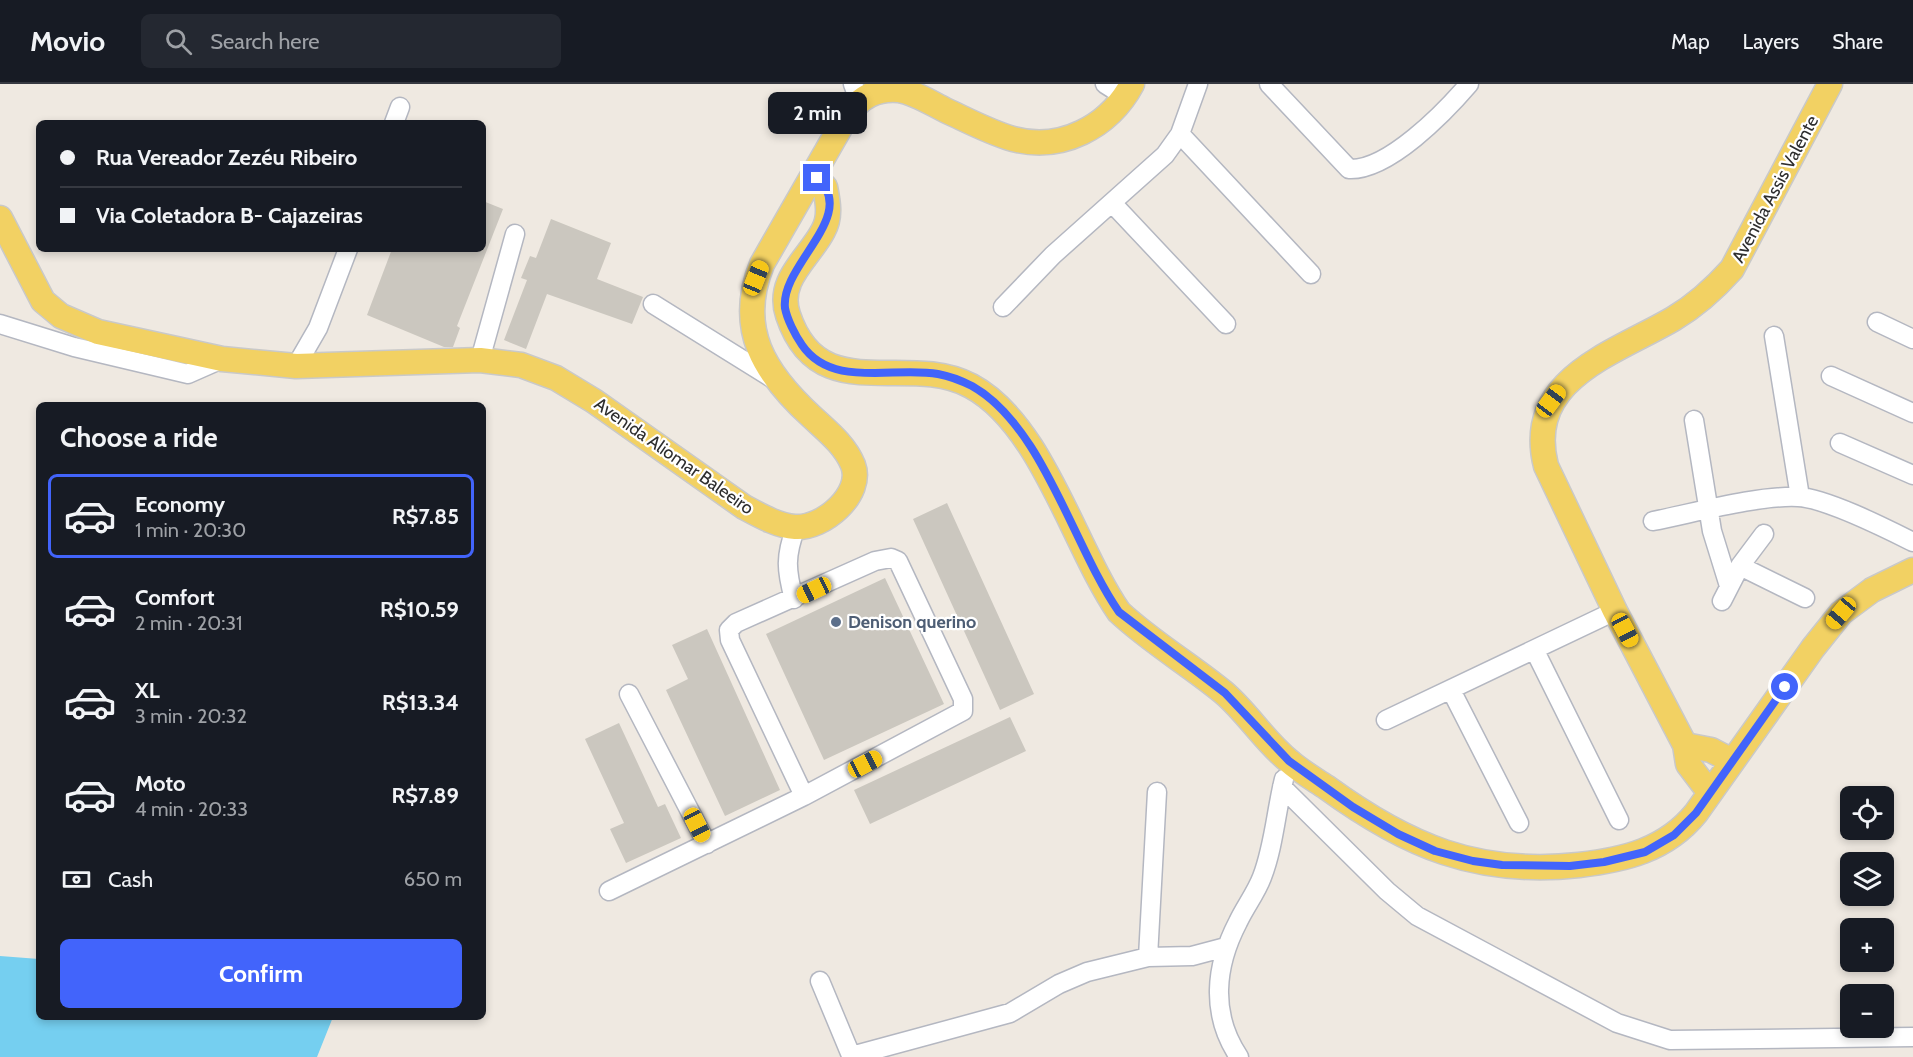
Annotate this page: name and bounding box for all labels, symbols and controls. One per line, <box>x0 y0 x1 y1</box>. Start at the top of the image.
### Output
search box <box>141 14 561 68</box>
text: Movio <box>30 24 105 58</box>
icon: search <box>162 25 195 58</box>
text: Search here <box>210 28 320 55</box>
text: Map <box>1671 29 1710 54</box>
text: Layers <box>1743 29 1799 54</box>
text: Share <box>1832 29 1883 54</box>
callout: 2 min <box>768 91 866 133</box>
text: 2 min <box>793 101 842 125</box>
street label: Avenida Assis Valente <box>1727 112 1823 266</box>
text: Rua Vereador Zezéu Ribeiro <box>96 144 357 171</box>
route end <box>803 164 830 191</box>
text: Via Coletadora B- Cajazeiras <box>96 202 363 229</box>
car <box>741 258 771 298</box>
car <box>1533 381 1569 421</box>
street label: Avenida Aliomar Baleeiro <box>590 393 758 519</box>
text: Choose a ride <box>60 421 218 454</box>
icon: car <box>63 489 117 543</box>
text: Economy <box>135 491 225 518</box>
text: R$7.85 <box>392 503 459 530</box>
text: 1 min · 20:30 <box>135 518 246 542</box>
car <box>794 574 834 606</box>
icon: car <box>63 582 117 636</box>
text: Comfort <box>135 584 214 611</box>
car <box>1823 593 1859 633</box>
text: R$10.59 <box>380 596 459 623</box>
car <box>1609 610 1641 650</box>
text: 2 min · 20:31 <box>135 611 243 635</box>
place label: Denison querino <box>848 611 976 633</box>
marker: Denison querino <box>829 615 843 629</box>
route start <box>1771 673 1798 700</box>
icon: car <box>63 675 117 729</box>
text: XL <box>135 677 160 704</box>
text: R$13.34 <box>382 689 459 716</box>
text: 3 min · 20:32 <box>135 704 247 728</box>
car <box>845 748 885 780</box>
icon: car <box>63 768 117 822</box>
text: Moto <box>135 770 186 797</box>
text: R$7.89 <box>391 782 459 809</box>
map controls <box>1840 786 1894 1038</box>
button: locate <box>1840 786 1894 840</box>
text: 4 min · 20:33 <box>135 797 248 821</box>
car <box>681 805 713 845</box>
button: layers <box>1840 852 1894 906</box>
icon: cash <box>60 863 93 896</box>
text: Cash <box>108 866 153 893</box>
text: 650 m <box>404 867 462 891</box>
button: + <box>1840 918 1894 972</box>
button: Confirm <box>60 939 462 1008</box>
button: − <box>1840 984 1894 1038</box>

